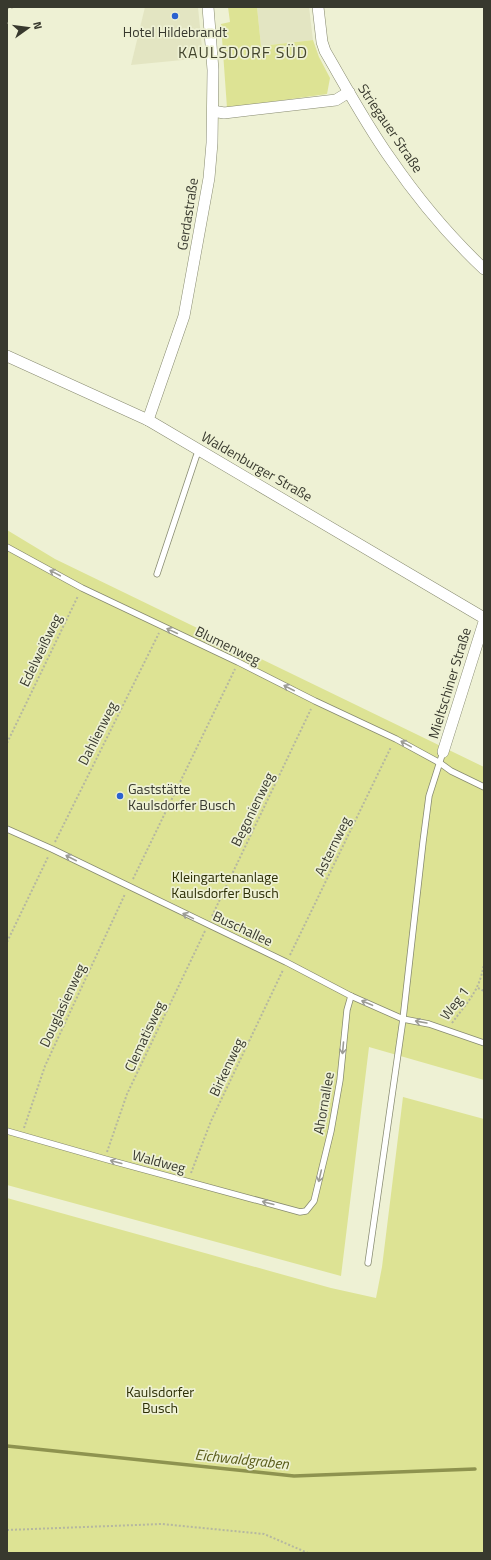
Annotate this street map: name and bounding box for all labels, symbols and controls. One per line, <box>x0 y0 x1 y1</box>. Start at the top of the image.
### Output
north arrow <box>8 8 48 48</box>
marker: Hotel Hildebrandt <box>170 11 180 21</box>
text: N <box>29 20 46 31</box>
place label: Hotel Hildebrandt <box>123 21 227 42</box>
district label: KAULSDORF SÜD <box>178 40 308 64</box>
street label: Striegauer Straße <box>353 79 429 177</box>
street label: Gerdastraße <box>171 176 203 252</box>
street label: Waldenburger Straße <box>197 426 317 506</box>
one-way arrow <box>49 569 61 577</box>
street label: Edelweißweg <box>13 610 67 690</box>
street label: Blumenweg <box>192 620 264 670</box>
street label: Mieltschiner Straße <box>422 625 476 741</box>
one-way arrow <box>166 627 178 634</box>
one-way arrow <box>283 684 295 691</box>
street label: Dahlienweg <box>72 697 122 769</box>
one-way arrow <box>400 740 412 747</box>
street label: Begonienweg <box>225 768 279 850</box>
place label: Gaststätte Kaulsdorfer Busch <box>128 778 236 815</box>
marker: Gaststätte Kaulsdorfer Busch <box>115 791 125 801</box>
street label: Asternweg <box>309 813 355 879</box>
one-way arrow <box>65 854 77 862</box>
park label: Kleingartenanlage Kaulsdorfer Busch <box>171 866 279 903</box>
street label: Buschallee <box>210 905 276 951</box>
one-way arrow <box>182 911 194 919</box>
street label: Douglasienweg <box>33 960 91 1050</box>
street label: Weg 1 <box>434 982 474 1024</box>
street label: Clematisweg <box>118 997 170 1075</box>
one-way arrow <box>362 999 374 1006</box>
one-way arrow <box>414 1018 427 1026</box>
street label: Birkenweg <box>203 1034 249 1100</box>
one-way arrow <box>340 1041 347 1054</box>
street label: Ahornallee <box>307 1070 339 1136</box>
street label: Waldweg <box>130 1144 188 1178</box>
one-way arrow <box>110 1158 123 1165</box>
one-way arrow <box>316 1169 324 1182</box>
one-way arrow <box>262 1199 275 1206</box>
park label: Kaulsdorfer Busch <box>126 1381 194 1418</box>
water label: Eichwaldgraben <box>194 1443 291 1475</box>

